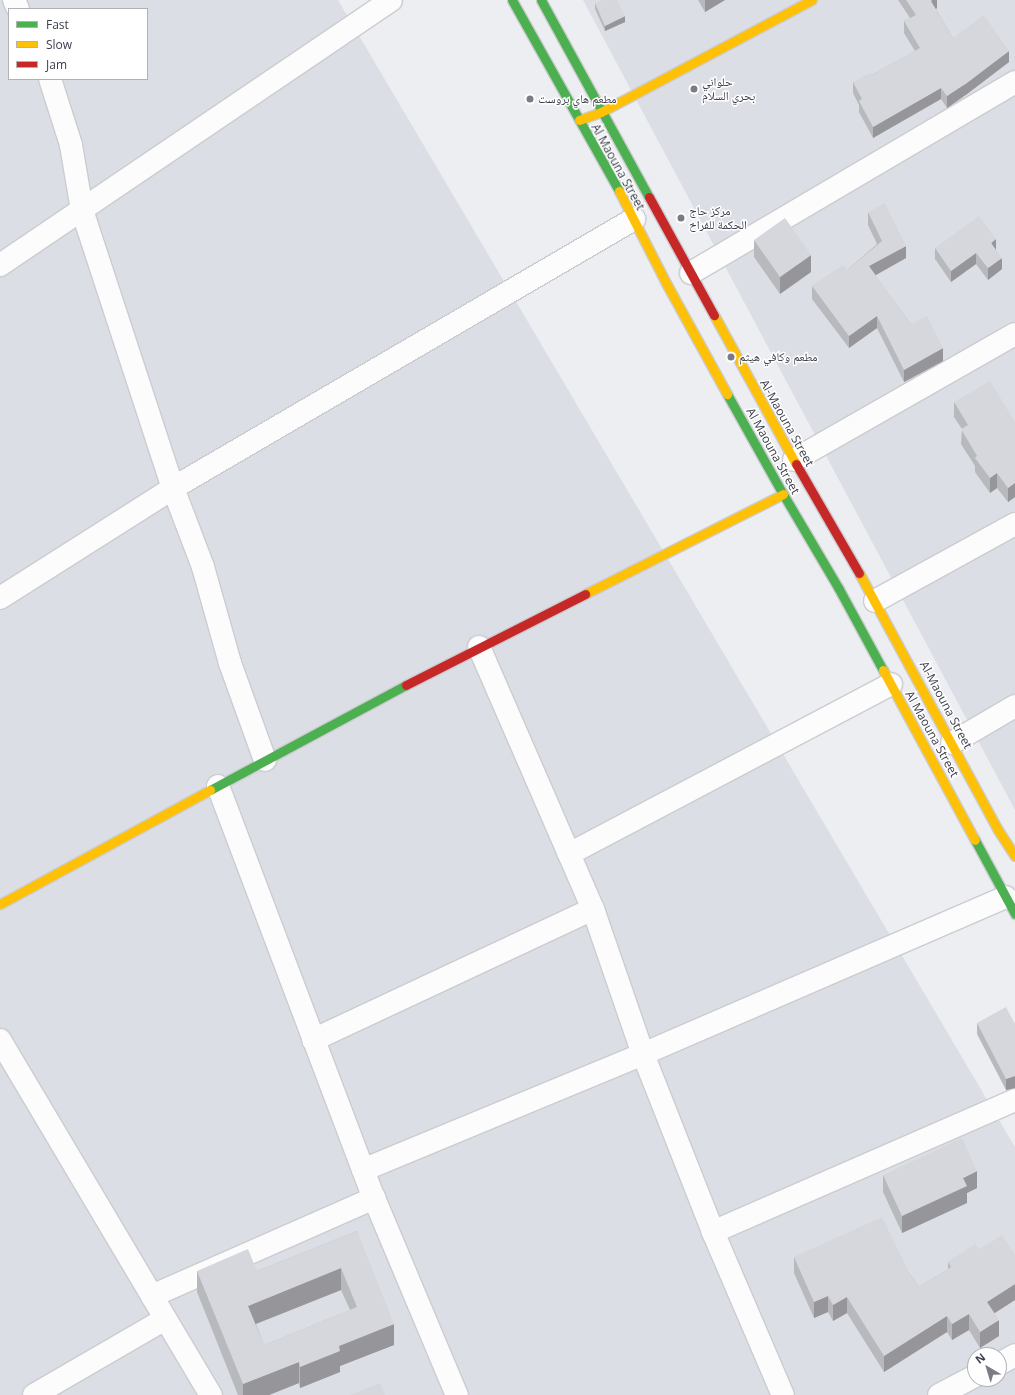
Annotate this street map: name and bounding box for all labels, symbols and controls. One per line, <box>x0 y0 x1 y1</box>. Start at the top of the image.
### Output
legend <box>8 8 148 80</box>
text: Fast <box>46 16 69 33</box>
text: Slow <box>46 36 72 53</box>
text: Jam <box>46 56 67 73</box>
place label: حلواني بحري السلام <box>702 75 755 103</box>
marker: حلواني بحري السلام <box>689 84 699 94</box>
place label: مطعم هاي بروست <box>538 92 617 106</box>
marker: مطعم هاي بروست <box>525 94 535 104</box>
street label: Al Maouna Street <box>588 121 648 213</box>
place label: مركز حاج الحكمة للفراخ <box>689 204 747 232</box>
marker: مركز حاج الحكمة للفراخ <box>676 213 686 223</box>
place label: مطعم وكافي هيثم <box>739 350 818 364</box>
marker: مطعم وكافي هيثم <box>726 352 736 362</box>
street label: Al-Maouna Street <box>757 377 817 469</box>
street label: Al Maouna Street <box>743 405 803 497</box>
street label: Al-Maouna Street <box>917 659 975 751</box>
street label: Al Maouna Street <box>902 688 962 780</box>
north arrow <box>967 1347 1007 1387</box>
text: N <box>972 1349 988 1367</box>

